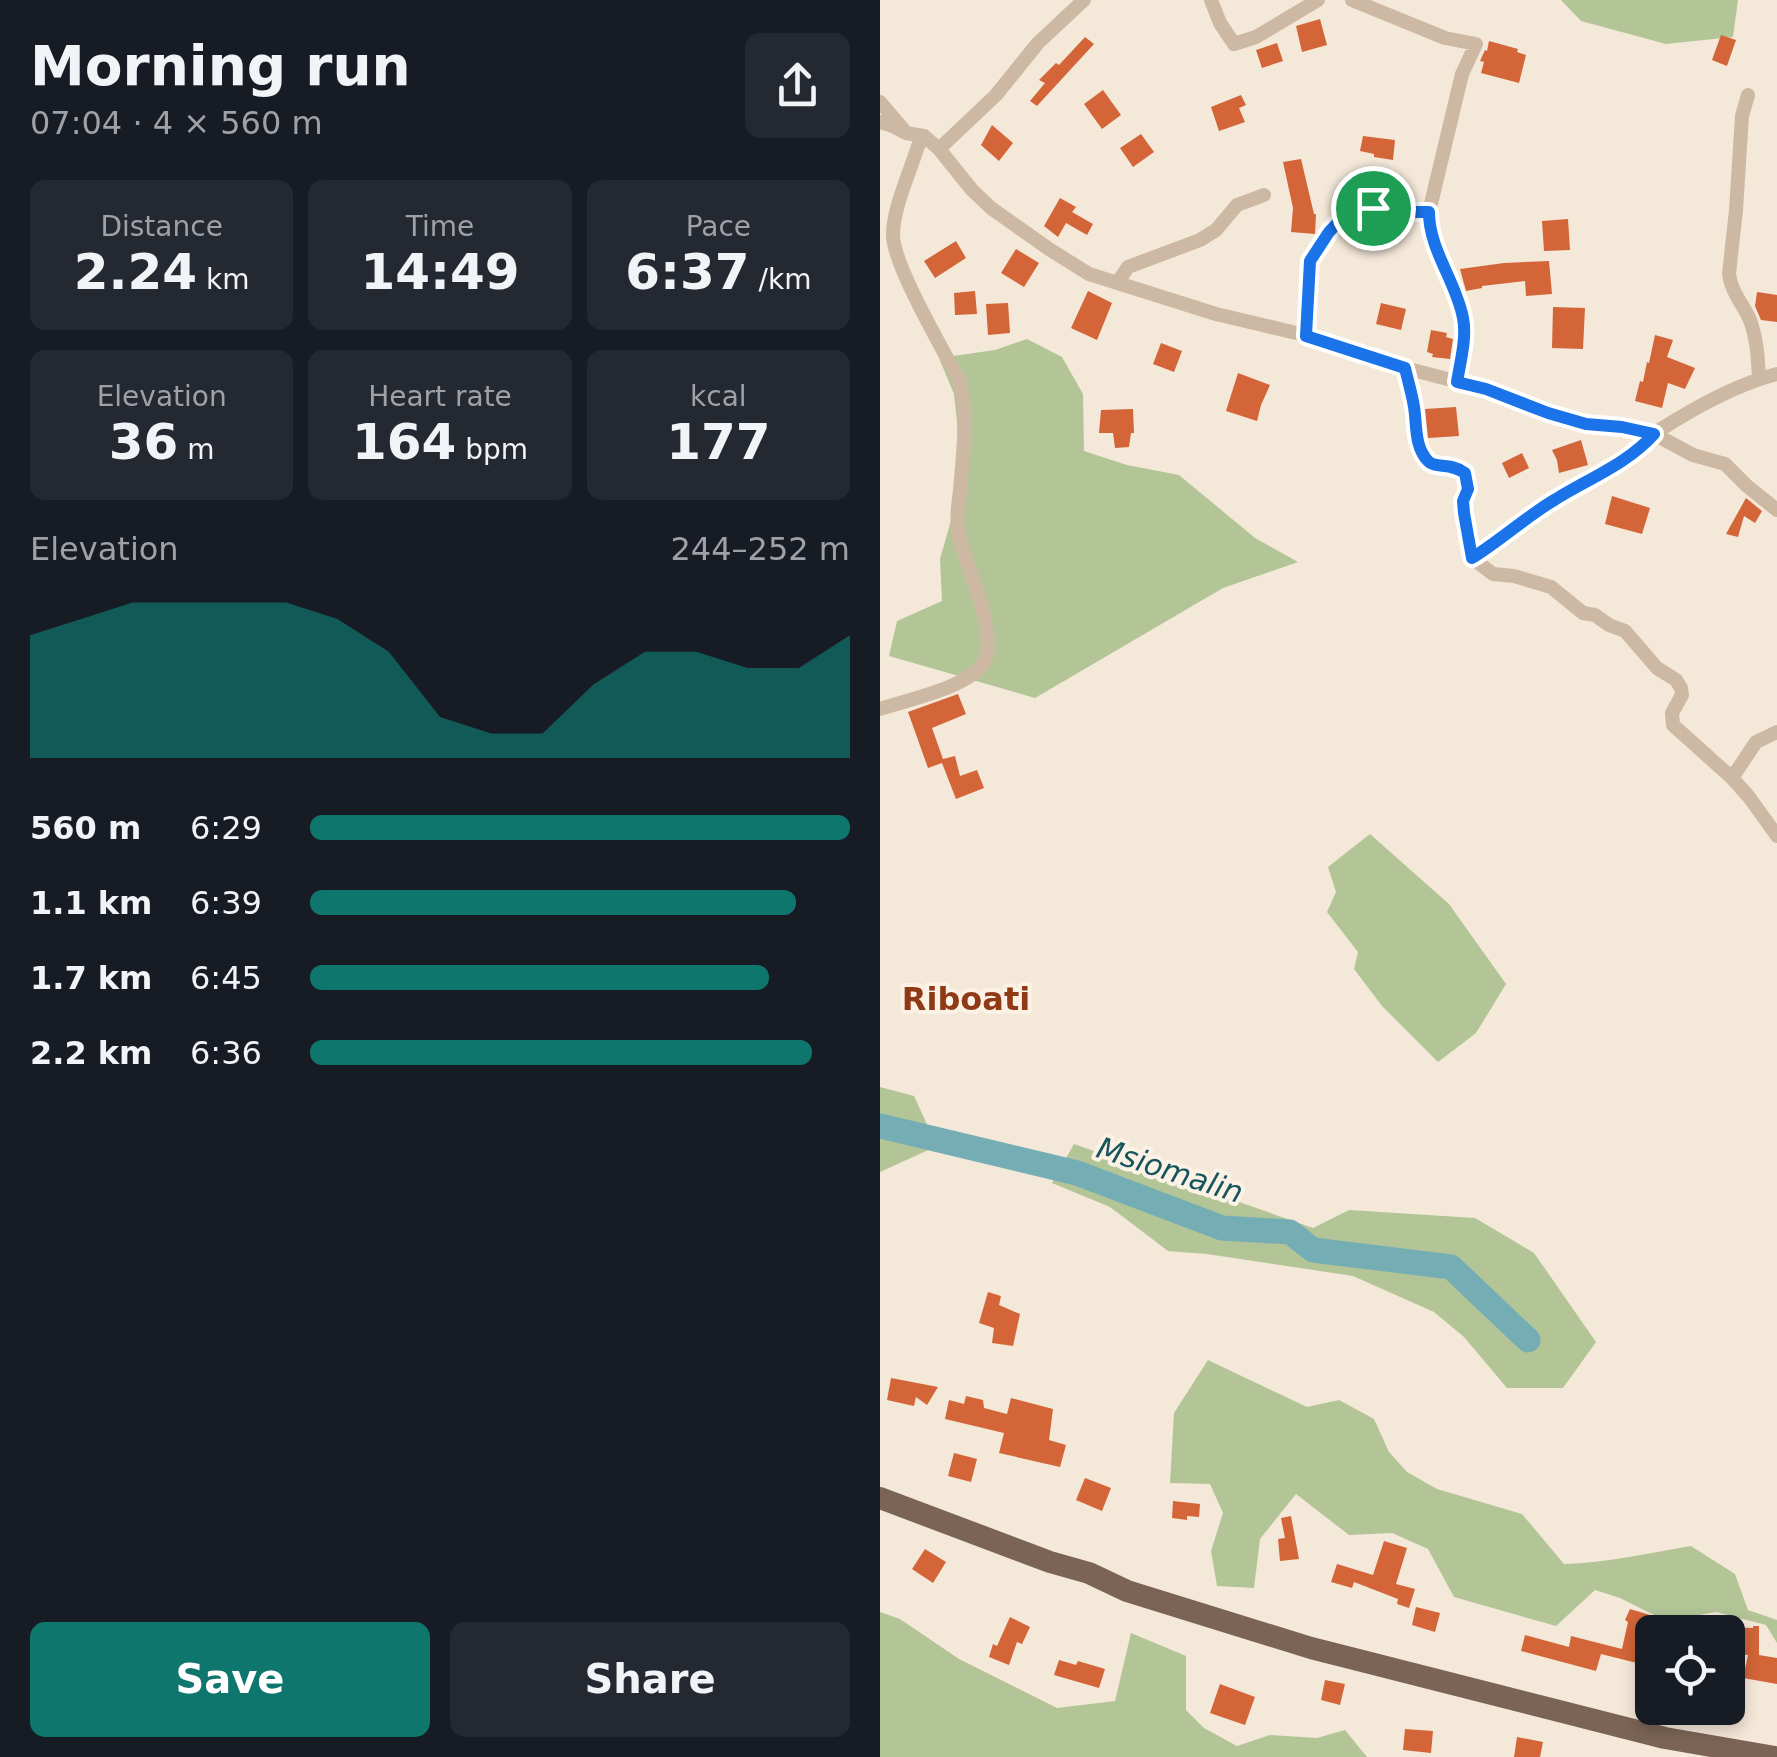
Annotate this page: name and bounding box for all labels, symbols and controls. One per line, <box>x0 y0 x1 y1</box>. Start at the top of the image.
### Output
button: share <box>745 33 850 138</box>
text: Morning run <box>30 34 411 98</box>
text: 07:04 · 4 × 560 m <box>30 104 323 142</box>
pin <box>1331 166 1416 251</box>
icon: arrive <box>1346 181 1401 236</box>
text: Distance <box>100 210 223 243</box>
text: Time <box>406 210 474 243</box>
text: Pace <box>686 210 751 243</box>
text: 2.24 <box>74 243 197 301</box>
text: 14:49 <box>360 243 520 301</box>
text: 6:37 <box>625 243 750 301</box>
text: km <box>197 263 250 296</box>
text: /km <box>750 263 811 296</box>
text: Elevation <box>97 380 227 413</box>
text: Heart rate <box>368 380 512 413</box>
text: kcal <box>690 380 747 413</box>
text: 36 <box>109 413 178 471</box>
text: 164 <box>352 413 456 471</box>
text: 177 <box>666 413 771 471</box>
text: m <box>178 433 215 466</box>
text: bpm <box>456 433 528 466</box>
text: Elevation <box>30 530 179 568</box>
text: 244–252 m <box>671 530 850 568</box>
text: 560 m <box>30 809 141 847</box>
text: 6:29 <box>190 809 262 847</box>
text: 1.1 km <box>30 884 152 922</box>
text: 6:39 <box>190 884 262 922</box>
text: 1.7 km <box>30 959 152 997</box>
text: 6:45 <box>190 959 262 997</box>
district label: Riboati <box>902 980 1030 1018</box>
text: 2.2 km <box>30 1034 152 1072</box>
text: 6:36 <box>190 1034 262 1072</box>
water label: Msiomalin <box>1093 1130 1247 1210</box>
map controls <box>1635 1615 1745 1725</box>
button: locate <box>1635 1615 1745 1725</box>
button: Save <box>30 1622 430 1737</box>
button: Share <box>450 1622 850 1737</box>

